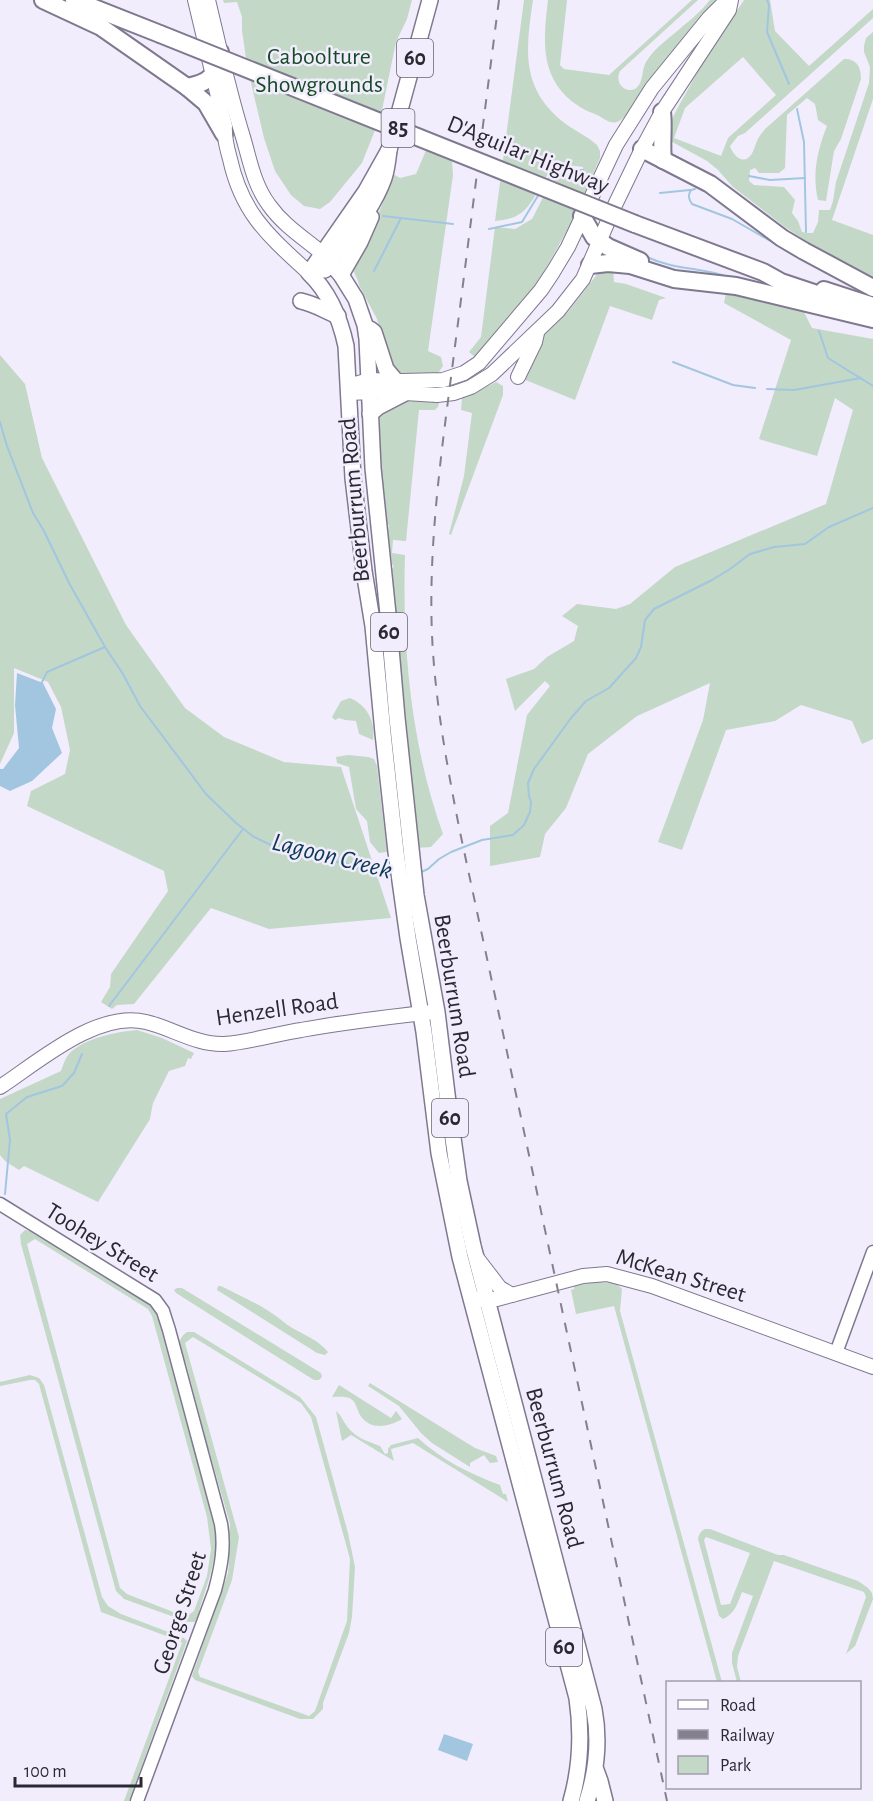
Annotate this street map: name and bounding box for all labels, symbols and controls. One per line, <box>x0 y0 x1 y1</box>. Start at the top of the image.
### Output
road number: 60 <box>397 39 433 77</box>
park label: Caboolture Showgrounds <box>255 45 383 97</box>
road number: 85 <box>382 109 414 147</box>
street label: D'Aguilar Highway <box>444 112 612 198</box>
street label: Beerburrum Road <box>336 417 374 583</box>
road number: 60 <box>371 613 407 651</box>
water label: Lagoon Creek <box>269 829 395 883</box>
street label: Beerburrum Road <box>429 912 479 1080</box>
street label: Henzell Road <box>214 990 340 1030</box>
road number: 60 <box>432 1099 468 1137</box>
street label: Toohey Street <box>41 1199 163 1287</box>
street label: McKean Street <box>613 1245 749 1307</box>
street label: Beerburrum Road <box>521 1385 587 1551</box>
street label: George Street <box>149 1548 211 1677</box>
road number: 60 <box>546 1628 582 1666</box>
legend <box>666 1681 861 1789</box>
text: Road <box>720 1697 756 1715</box>
text: Railway <box>720 1727 775 1745</box>
scale bar <box>15 1750 141 1788</box>
text: Park <box>720 1757 752 1775</box>
text: 100 m <box>24 1763 67 1781</box>

